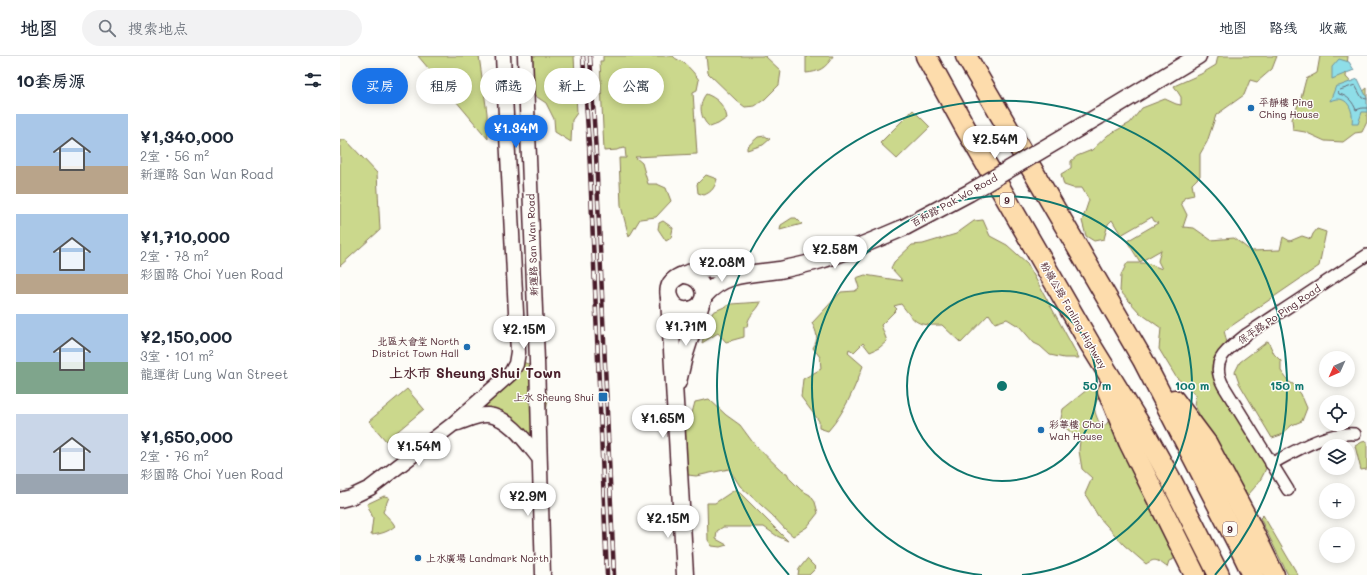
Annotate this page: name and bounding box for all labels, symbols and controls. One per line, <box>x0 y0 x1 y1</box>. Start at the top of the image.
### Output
search box <box>82 10 362 46</box>
text: 地图 <box>20 15 58 40</box>
icon: search <box>96 17 118 39</box>
text: 搜索地点 <box>128 18 188 38</box>
text: 地图 <box>1219 18 1247 37</box>
text: 路线 <box>1269 18 1297 37</box>
text: 收藏 <box>1319 18 1347 37</box>
chip: 买房 <box>352 68 408 104</box>
chip: 租房 <box>416 68 472 104</box>
chip: 筛选 <box>480 68 536 104</box>
chip: 新上 <box>544 68 600 104</box>
chip: 公寓 <box>608 68 664 104</box>
text: 10套房源 <box>16 69 85 91</box>
icon: filters <box>302 69 324 91</box>
place label: 平靜樓 Ping Ching House <box>1259 95 1319 121</box>
marker: 平靜樓 Ping Ching House <box>1246 103 1256 113</box>
pin: ¥1.34M <box>483 115 549 149</box>
text: ¥1.34M <box>494 119 538 136</box>
text: ¥1,340,000 <box>140 125 234 147</box>
pin: ¥2.54M <box>962 126 1028 160</box>
icon: home <box>48 130 96 178</box>
text: ¥2.54M <box>972 130 1018 147</box>
text: 2室 · 56 m² <box>140 147 209 164</box>
text: 新運路 San Wan Road <box>140 165 273 182</box>
street label: 百和路 Pak Wo Road <box>908 170 1000 230</box>
road number: 9 <box>1000 193 1014 207</box>
street label: 新運路 San Wan Road <box>523 194 541 296</box>
text: ¥1,710,000 <box>140 225 230 247</box>
icon: home <box>48 230 96 278</box>
pin: ¥2.58M <box>802 236 868 270</box>
text: ¥2.58M <box>812 240 858 257</box>
text: 2室 · 78 m² <box>140 247 209 264</box>
pin: ¥2.08M <box>689 249 755 283</box>
text: ¥2.08M <box>699 253 745 270</box>
street label: 粉嶺公路 Fanling Highway <box>1038 259 1110 371</box>
text: 彩園路 Choi Yuen Road <box>140 265 283 282</box>
street label: 保平路 Po Ping Road <box>1235 281 1323 347</box>
pin: ¥1.71M <box>653 313 719 347</box>
pin: ¥2.15M <box>491 316 557 350</box>
text: ¥1.71M <box>665 317 707 334</box>
text: ¥2.15M <box>502 320 546 337</box>
text: ¥2,150,000 <box>140 325 232 347</box>
icon: home <box>48 330 96 378</box>
place label: 北區大會堂 North District Town Hall <box>372 334 459 360</box>
marker: 北區大會堂 North District Town Hall <box>462 342 472 352</box>
text: 3室 · 101 m² <box>140 347 214 364</box>
north arrow <box>1319 351 1355 387</box>
map controls <box>1319 351 1355 563</box>
district label: 上水市 Sheung Shui Town <box>389 363 561 382</box>
text: 龍運街 Lung Wan Street <box>140 365 288 382</box>
text: 50 m <box>1083 377 1111 393</box>
text: 100 m <box>1175 377 1209 393</box>
text: 150 m <box>1270 377 1304 393</box>
centre of rings <box>995 379 1009 393</box>
place label: 上水 Sheung Shui <box>514 390 594 404</box>
marker: 上水 Sheung Shui <box>597 391 609 403</box>
button: locate <box>1319 395 1355 431</box>
pin: ¥1.65M <box>630 405 696 439</box>
text: ¥1.65M <box>641 409 685 426</box>
place label: 彩華樓 Choi Wah House <box>1049 417 1104 443</box>
text: ¥1,650,000 <box>140 425 233 447</box>
marker: 彩華樓 Choi Wah House <box>1036 425 1046 435</box>
icon: home <box>48 430 96 478</box>
pin: ¥1.54M <box>386 433 452 467</box>
text: ¥1.54M <box>397 437 441 454</box>
button: layers <box>1319 439 1355 475</box>
text: 2室 · 76 m² <box>140 447 209 464</box>
text: 彩園路 Choi Yuen Road <box>140 465 283 482</box>
pin: ¥2.9M <box>500 483 556 517</box>
button: + <box>1319 483 1355 519</box>
text: ¥2.9M <box>509 487 547 504</box>
pin: ¥2.15M <box>635 505 701 539</box>
text: ¥2.15M <box>646 509 690 526</box>
road number: 9 <box>1223 522 1237 536</box>
button: − <box>1319 527 1355 563</box>
place label: 上水廣場 Landmark North <box>426 551 549 565</box>
marker: 上水廣場 Landmark North <box>413 553 423 563</box>

